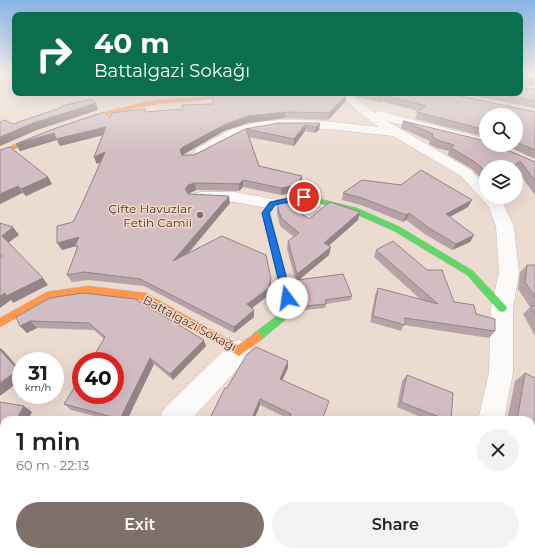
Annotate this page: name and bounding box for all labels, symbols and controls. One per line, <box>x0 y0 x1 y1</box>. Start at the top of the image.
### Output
text: 40 m <box>94 26 170 60</box>
icon: right <box>28 28 80 80</box>
text: Battalgazi Sokağı <box>94 60 250 82</box>
map controls <box>479 108 523 204</box>
button: search <box>479 108 523 152</box>
button: layers <box>479 160 523 204</box>
pin <box>287 180 321 214</box>
icon: arrive <box>293 186 315 208</box>
place label: Çifte Havuzlar Fetih Camii <box>109 201 192 230</box>
marker: Çifte Havuzlar Fetih Camii <box>195 210 205 220</box>
position arrow <box>266 277 308 319</box>
street label: Battalgazi Sokağı <box>141 292 239 354</box>
speed limit sign: 40 <box>72 352 124 404</box>
text: 31 <box>28 361 48 385</box>
text: km/h <box>25 381 51 394</box>
text: 1 min <box>16 427 80 456</box>
button: close <box>477 429 519 471</box>
text: 60 m · 22:13 <box>16 457 89 473</box>
button: Exit <box>16 502 264 548</box>
button: Share <box>272 502 519 548</box>

